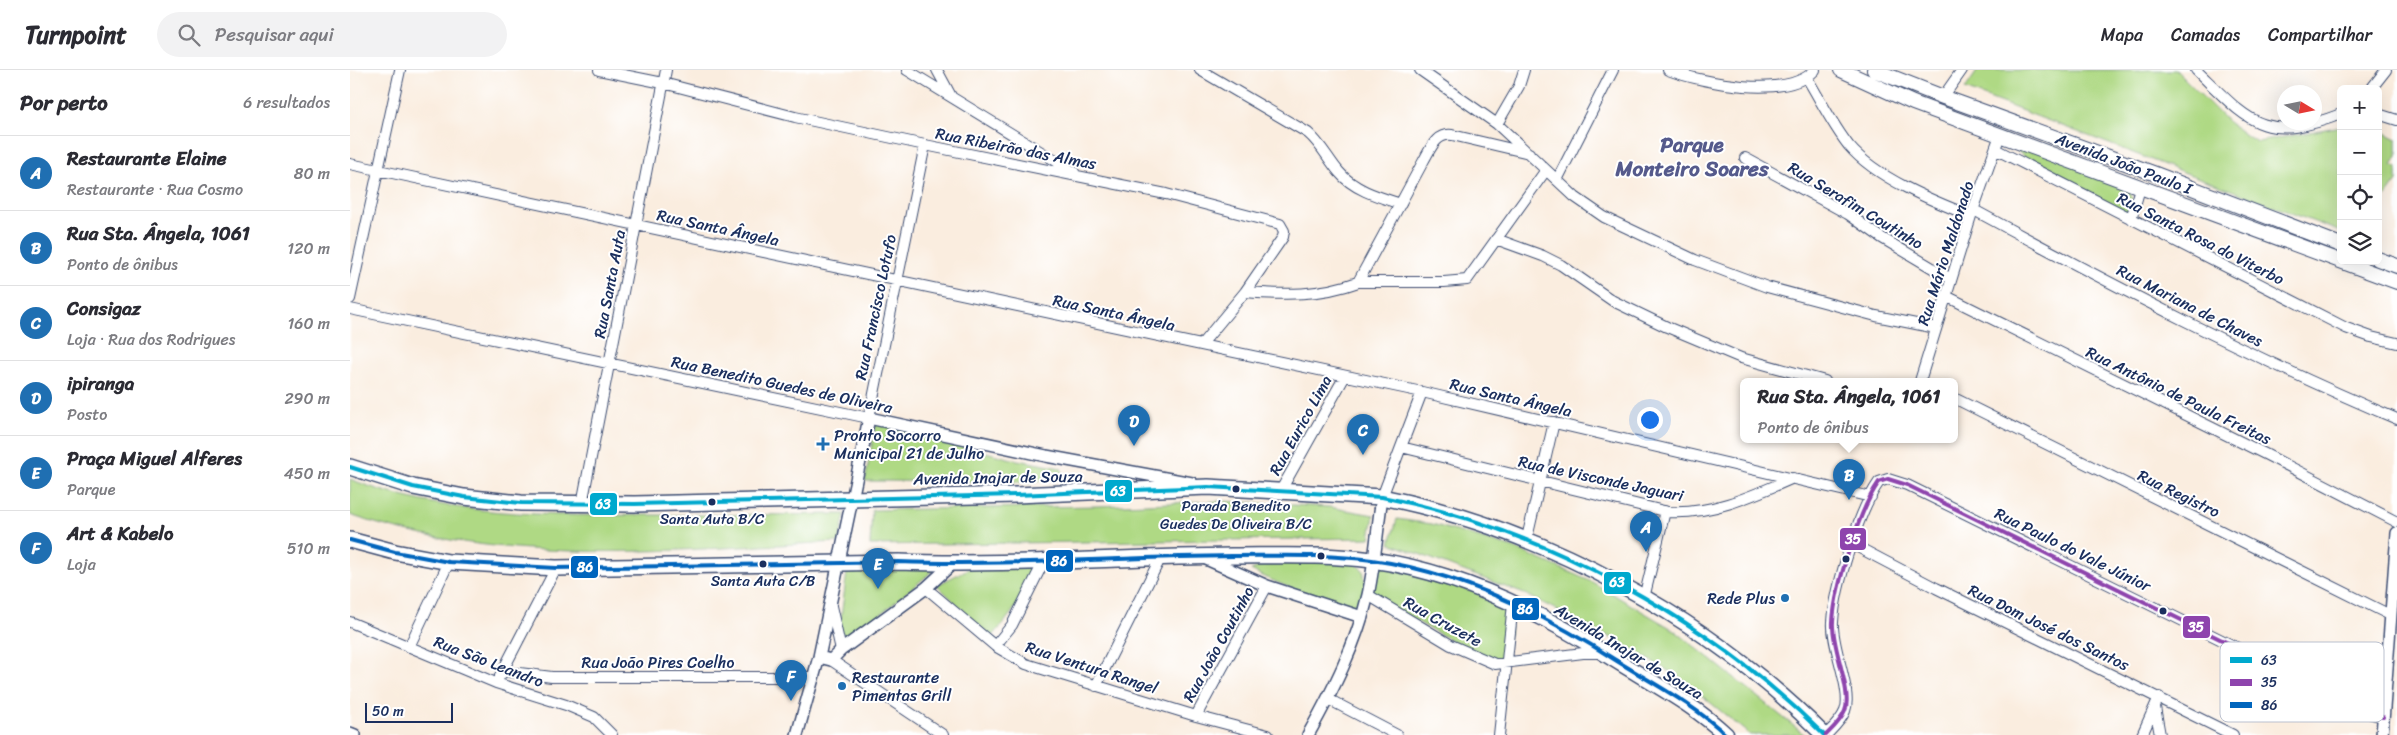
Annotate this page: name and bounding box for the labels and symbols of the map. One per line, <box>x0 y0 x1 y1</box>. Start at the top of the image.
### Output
north arrow <box>2277 85 2322 130</box>
street label: Rua Ribeirão das Almas <box>933 119 1100 178</box>
street label: Avenida João Paulo I <box>2050 124 2198 204</box>
district label: Parque Monteiro Soares <box>1614 126 1769 188</box>
street label: Rua Serafim Coutinho <box>1782 153 1929 257</box>
street label: Rua Mário Maldonado <box>1908 177 1983 329</box>
street label: Rua Santa Rosa do Viterbo <box>2112 184 2290 293</box>
street label: Rua Santa Ângela <box>654 200 782 255</box>
street label: Rua Santa Auta <box>585 227 634 341</box>
street label: Rua Francisco Lotufo <box>846 232 905 383</box>
street label: Rua Mariana de Chaves <box>2111 256 2268 355</box>
street label: Rua Santa Ângela <box>1050 285 1178 340</box>
street label: Rua Antônio de Paula Freitas <box>2081 338 2277 453</box>
street label: Rua Benedito Guedes de Oliveira <box>669 347 896 422</box>
street label: Rua Santa Ângela <box>1447 369 1575 426</box>
street label: Rua Eurico Lima <box>1261 370 1340 481</box>
pin: D <box>1118 405 1150 446</box>
your location <box>1637 407 1663 433</box>
pin: C <box>1347 414 1379 455</box>
place label: Pronto Socorro Municipal 21 de Julho <box>834 421 984 468</box>
marker: Pronto Socorro Municipal 21 de Julho <box>816 437 830 451</box>
street label: Rua de Visconde Jaguari <box>1516 447 1687 510</box>
pin: B <box>1833 459 1865 500</box>
street label: Rua Registro <box>2132 461 2225 526</box>
street label: Avenida Inajar de Souza <box>912 462 1083 493</box>
line badge: 63 <box>1104 479 1133 503</box>
text: 63 <box>1109 479 1126 504</box>
marker: Parada Benedito Guedes De Oliveira B/C <box>1231 484 1241 494</box>
line badge: 63 <box>589 492 618 516</box>
text: 63 <box>594 492 611 517</box>
place label: Parada Benedito Guedes De Oliveira B/C <box>1160 493 1313 537</box>
marker: Santa Auta B/C <box>707 497 717 507</box>
street label: Rua Paulo do Vale Júnior <box>1990 499 2157 601</box>
place label: Santa Auta B/C <box>660 506 765 532</box>
pin: A <box>1630 511 1662 552</box>
line badge: 35 <box>1839 527 1867 551</box>
text: 35 <box>1844 527 1862 552</box>
pin: E <box>862 548 894 589</box>
line badge: 86 <box>1045 549 1074 573</box>
text: 86 <box>1050 549 1067 574</box>
unlabelled marker <box>1316 551 1326 561</box>
unlabelled marker <box>1841 554 1851 564</box>
line badge: 86 <box>570 555 599 579</box>
text: 86 <box>576 555 593 580</box>
marker: Santa Auta C/B <box>758 559 768 569</box>
place label: Santa Auta C/B <box>711 568 816 594</box>
text: 63 <box>1608 570 1625 595</box>
line badge: 63 <box>1603 571 1632 595</box>
street label: Rua Dom José dos Santos <box>1963 576 2135 679</box>
street label: Rua João Coutinho <box>1174 581 1262 708</box>
place label: Rede Plus <box>1707 584 1775 613</box>
street label: Rua Cruzete <box>1398 588 1487 655</box>
marker: Rede Plus <box>1779 592 1791 604</box>
street label: Avenida Inajar de Souza <box>1548 595 1709 707</box>
line badge: 86 <box>1511 597 1540 621</box>
text: 86 <box>1516 597 1533 622</box>
unlabelled marker <box>2158 606 2168 616</box>
line badge: 35 <box>2182 615 2211 639</box>
text: 35 <box>2187 615 2205 640</box>
street label: Rua São Leandro <box>430 627 548 696</box>
street label: Rua Ventura Rangel <box>1022 632 1162 703</box>
legend <box>2220 642 2384 722</box>
street label: Rua João Pires Coelho <box>582 648 734 677</box>
text: 63 <box>2261 648 2277 673</box>
pin: F <box>775 660 807 701</box>
place label: Restaurante Pimentas Grill <box>852 663 952 710</box>
text: 35 <box>2261 670 2278 695</box>
marker: Restaurante Pimentas Grill <box>836 680 848 692</box>
text: 86 <box>2261 693 2277 718</box>
scale bar <box>365 700 452 723</box>

